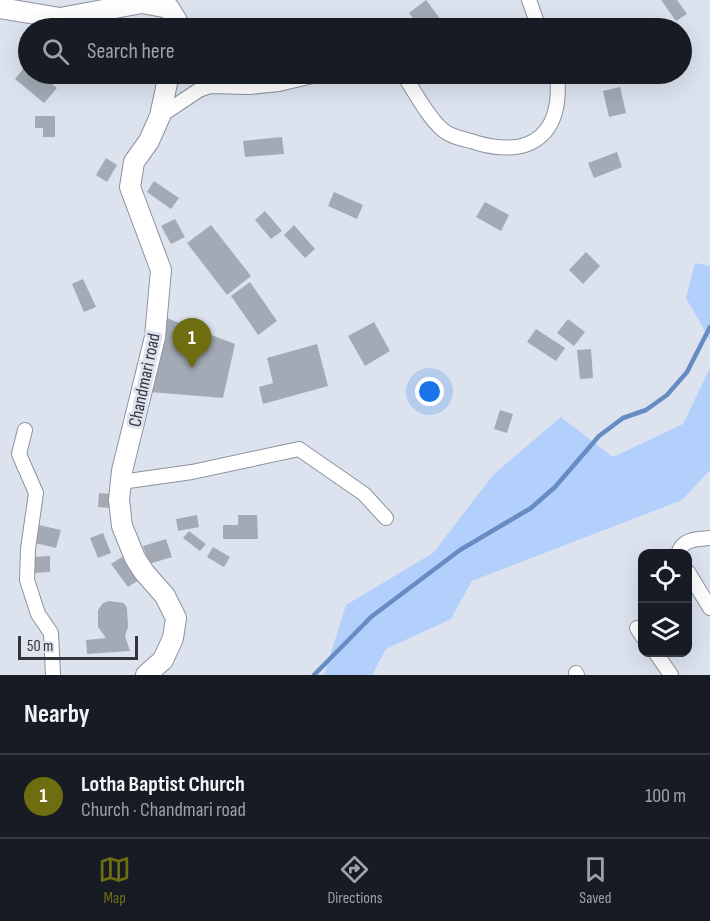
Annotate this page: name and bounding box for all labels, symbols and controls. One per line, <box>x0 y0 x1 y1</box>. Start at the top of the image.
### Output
search box <box>18 18 692 84</box>
icon: search <box>39 35 72 68</box>
text: Search here <box>87 38 174 65</box>
pin: 1 <box>172 318 212 368</box>
street label: Chandmari road <box>124 331 165 429</box>
your location <box>415 377 444 406</box>
map controls <box>638 549 692 657</box>
button: locate <box>638 549 692 603</box>
button: layers <box>638 603 692 657</box>
scale bar <box>18 633 138 660</box>
text: 50 m <box>27 637 53 656</box>
text: Nearby <box>24 699 90 730</box>
text: Lotha Baptist Church <box>81 771 245 798</box>
text: 1 <box>40 784 47 808</box>
text: 100 m <box>645 784 686 808</box>
text: Church · Chandmari road <box>81 798 246 822</box>
tab: Map <box>98 853 131 908</box>
tab: Directions <box>327 853 383 908</box>
tab: Saved <box>579 853 612 908</box>

